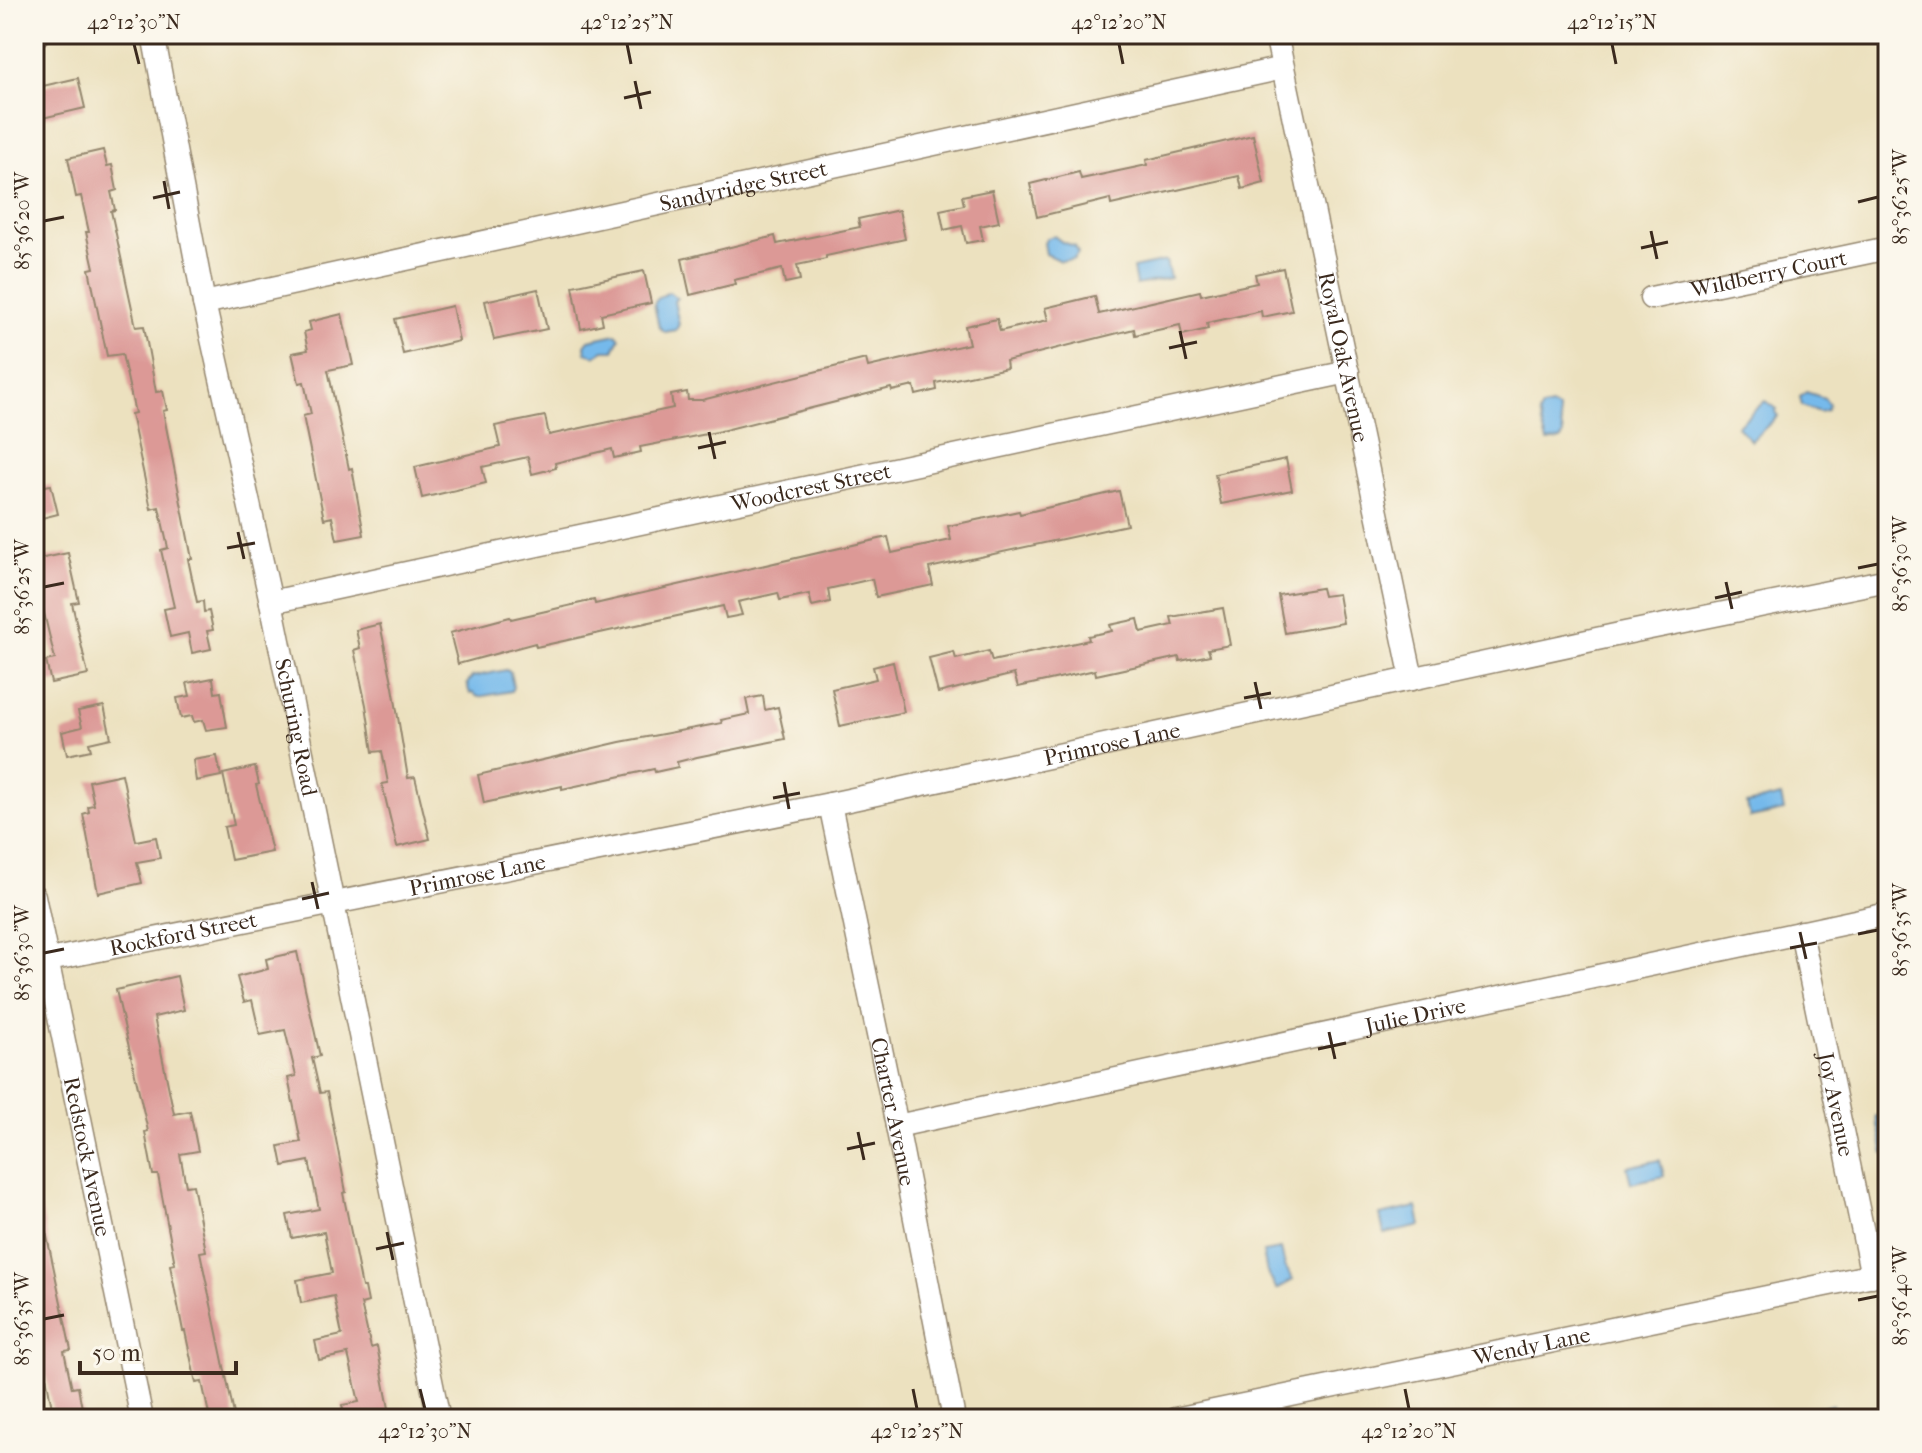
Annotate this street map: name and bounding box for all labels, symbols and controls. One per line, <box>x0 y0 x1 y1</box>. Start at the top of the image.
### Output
text: 42°12'30"N <box>87 11 181 34</box>
text: 42°12'25"N <box>581 11 673 34</box>
text: 42°12'20"N <box>1071 11 1167 34</box>
text: 42°12'15"N <box>1567 11 1657 34</box>
text: 85°36'25"W <box>1889 148 1912 245</box>
street label: Sandyridge Street <box>657 156 830 217</box>
text: 85°36'20"W <box>11 171 34 270</box>
street label: Wildberry Court <box>1687 245 1849 304</box>
street label: Royal Oak Avenue <box>1313 270 1374 445</box>
street label: Woodcrest Street <box>728 458 894 518</box>
text: 85°36'30"W <box>1889 515 1912 612</box>
text: 85°36'25"W <box>11 538 34 635</box>
street label: Schuring Road <box>269 656 323 799</box>
street label: Primrose Lane <box>1042 717 1183 772</box>
street label: Primrose Lane <box>407 849 548 902</box>
text: 85°36'35"W <box>1889 882 1912 977</box>
text: 85°36'30"W <box>11 904 34 1001</box>
street label: Rockford Street <box>107 907 259 962</box>
street label: Julie Drive <box>1361 993 1468 1040</box>
street label: Charter Avenue <box>865 1035 920 1188</box>
street label: Joy Avenue <box>1812 1048 1859 1159</box>
street label: Redstock Avenue <box>58 1075 116 1239</box>
text: 85°36'40"W <box>1889 1245 1912 1346</box>
text: 85°36'35"W <box>11 1271 34 1366</box>
street label: Wendy Lane <box>1470 1322 1593 1371</box>
scale bar <box>80 1325 236 1375</box>
text: 50 m <box>92 1339 141 1367</box>
text: 42°12'30"N <box>378 1420 472 1443</box>
text: 42°12'25"N <box>871 1420 963 1443</box>
text: 42°12'20"N <box>1361 1420 1457 1443</box>

